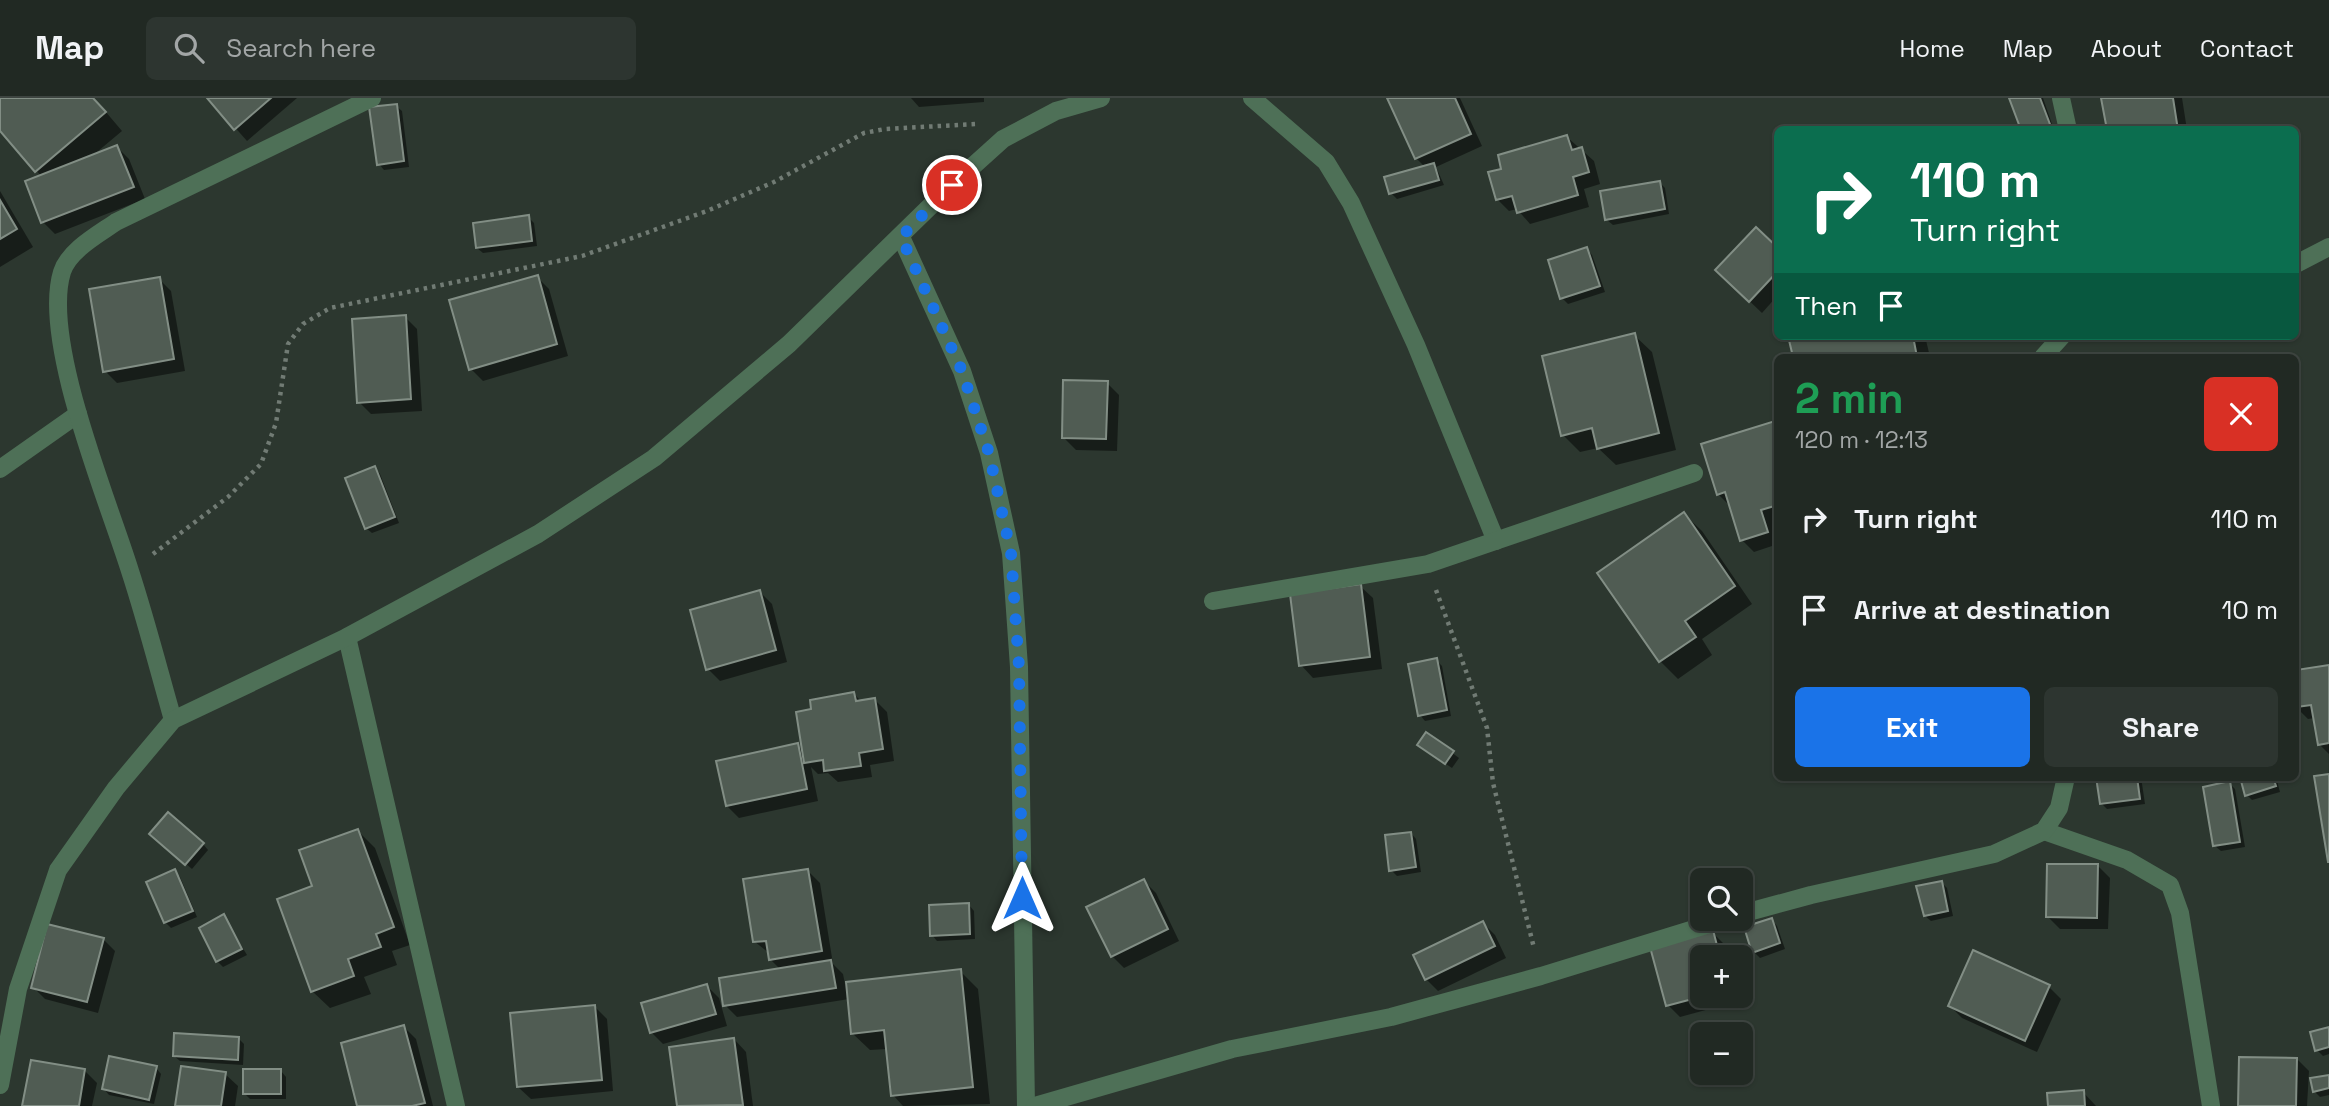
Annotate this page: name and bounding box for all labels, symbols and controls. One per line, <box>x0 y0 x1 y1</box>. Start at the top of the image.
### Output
search box <box>146 17 636 80</box>
text: Map <box>35 27 104 69</box>
icon: search <box>170 29 208 67</box>
text: Search here <box>226 31 376 65</box>
text: Home <box>1899 33 1965 64</box>
text: Map <box>2003 33 2053 64</box>
text: About <box>2091 33 2162 64</box>
text: Contact <box>2200 33 2294 64</box>
text: 110 m <box>1910 149 2040 211</box>
icon: right <box>1795 154 1886 245</box>
pin <box>922 155 982 215</box>
icon: arrive <box>933 166 971 204</box>
text: Turn right <box>1910 210 2060 250</box>
icon: arrive <box>1872 287 1910 325</box>
text: Then <box>1795 289 1858 323</box>
text: 2 min <box>1795 372 1904 425</box>
button: close <box>2204 377 2278 451</box>
text: 120 m · 12:13 <box>1795 425 1928 455</box>
icon: right <box>1795 500 1833 538</box>
text: Turn right <box>1854 502 1978 536</box>
text: 110 m <box>2211 502 2278 536</box>
icon: arrive <box>1795 591 1833 629</box>
text: Arrive at destination <box>1854 593 2111 627</box>
text: 10 m <box>2221 593 2278 627</box>
button: Exit <box>1795 687 2030 767</box>
button: Share <box>2044 687 2278 767</box>
position arrow <box>985 861 1059 935</box>
map controls <box>1690 868 1753 1085</box>
button: search <box>1690 868 1753 931</box>
button: + <box>1690 945 1753 1008</box>
button: − <box>1690 1022 1753 1085</box>

